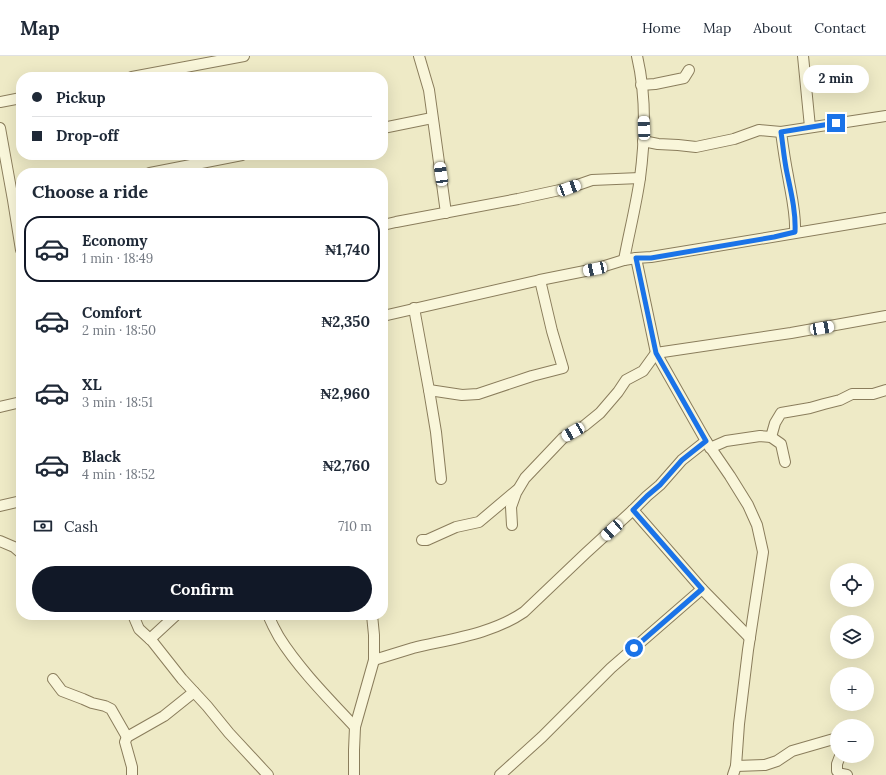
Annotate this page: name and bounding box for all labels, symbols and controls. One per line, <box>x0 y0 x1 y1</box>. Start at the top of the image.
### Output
text: Map <box>20 16 60 40</box>
text: Home <box>642 19 681 37</box>
text: Map <box>703 19 731 37</box>
text: About <box>753 19 792 37</box>
text: Contact <box>814 19 866 37</box>
callout: 2 min <box>803 65 869 93</box>
text: 2 min <box>819 70 853 87</box>
text: Pickup <box>56 88 105 107</box>
route end <box>827 114 845 132</box>
car <box>638 116 650 140</box>
text: Drop-off <box>56 126 118 145</box>
car <box>433 161 449 187</box>
car <box>556 178 582 198</box>
text: Choose a ride <box>32 180 148 203</box>
icon: car <box>34 231 70 267</box>
text: Economy <box>82 231 147 250</box>
text: ₦1,740 <box>325 240 370 259</box>
text: 1 min · 18:49 <box>82 250 153 267</box>
car <box>582 261 608 277</box>
icon: car <box>34 303 70 339</box>
text: Comfort <box>82 303 142 322</box>
text: ₦2,350 <box>321 312 370 331</box>
car <box>809 320 835 336</box>
text: 2 min · 18:50 <box>82 322 156 339</box>
icon: car <box>34 375 70 411</box>
text: XL <box>82 375 102 394</box>
text: ₦2,960 <box>321 384 370 403</box>
text: 3 min · 18:51 <box>82 394 153 411</box>
car <box>560 421 586 443</box>
icon: car <box>34 447 70 483</box>
text: Black <box>82 447 121 466</box>
text: ₦2,760 <box>323 456 370 475</box>
text: 4 min · 18:52 <box>82 466 155 483</box>
icon: cash <box>32 515 54 537</box>
text: Cash <box>64 517 98 536</box>
text: 710 m <box>338 518 372 535</box>
car <box>599 518 625 542</box>
map controls <box>830 563 874 763</box>
button: locate <box>830 563 874 607</box>
button: Confirm <box>32 566 372 612</box>
button: layers <box>830 615 874 659</box>
route start <box>625 639 643 657</box>
button: + <box>830 667 874 711</box>
button: − <box>830 719 874 763</box>

